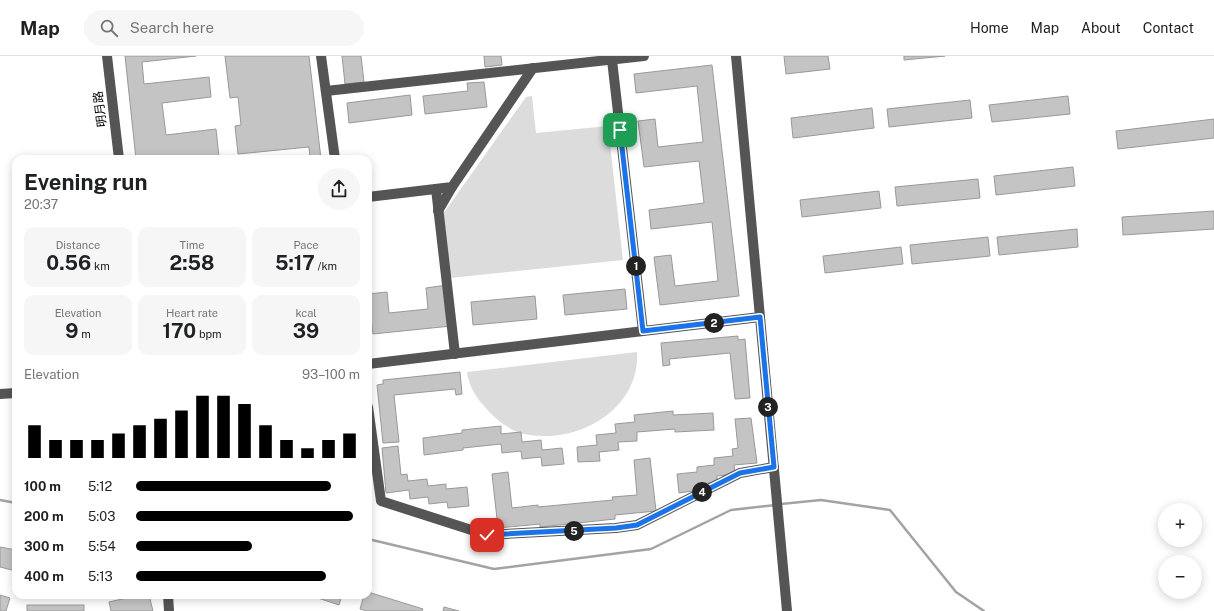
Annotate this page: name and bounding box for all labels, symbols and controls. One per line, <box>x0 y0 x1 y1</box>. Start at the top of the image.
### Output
search box <box>84 10 364 46</box>
text: Map <box>20 17 60 39</box>
icon: search <box>98 17 120 39</box>
text: Search here <box>130 19 214 36</box>
text: Home <box>970 20 1009 36</box>
text: Map <box>1031 20 1059 36</box>
text: About <box>1081 20 1121 36</box>
text: Contact <box>1143 20 1194 36</box>
street label: 明月路 <box>91 90 109 128</box>
pin <box>603 113 637 147</box>
icon: arrive <box>609 119 631 141</box>
button: share <box>318 168 360 210</box>
text: Evening run <box>24 169 148 195</box>
text: 20:37 <box>24 197 58 212</box>
text: Distance <box>56 239 100 251</box>
text: Time <box>179 239 205 251</box>
text: Pace <box>293 239 319 251</box>
text: 0.56 <box>46 251 91 275</box>
text: 2:58 <box>169 251 215 275</box>
text: 5:17 <box>275 251 315 275</box>
pin: 1 <box>626 256 646 276</box>
text: km <box>91 260 110 272</box>
text: /km <box>315 260 337 272</box>
text: 1 <box>634 260 638 272</box>
text: Elevation <box>55 307 101 319</box>
text: Heart rate <box>166 307 218 319</box>
text: kcal <box>295 307 317 319</box>
pin: 2 <box>704 313 724 333</box>
text: 2 <box>711 317 718 329</box>
text: 9 <box>65 319 78 343</box>
text: 170 <box>162 319 196 343</box>
text: 39 <box>293 319 319 343</box>
text: m <box>78 328 91 340</box>
text: bpm <box>196 328 222 340</box>
text: Elevation <box>24 367 79 382</box>
text: 93–100 m <box>302 367 360 382</box>
pin: 3 <box>758 397 778 417</box>
text: 3 <box>764 401 772 413</box>
text: 100 m <box>24 479 61 494</box>
text: 5:12 <box>88 479 112 494</box>
pin: 4 <box>692 482 712 502</box>
text: 4 <box>698 486 706 498</box>
map controls <box>1158 503 1202 599</box>
button: + <box>1158 503 1202 547</box>
text: 200 m <box>24 509 64 524</box>
text: 5:03 <box>88 509 115 524</box>
pin <box>470 518 504 552</box>
pin: 5 <box>564 521 584 541</box>
icon: check <box>476 524 498 546</box>
text: 5 <box>570 525 578 537</box>
text: 300 m <box>24 539 64 554</box>
text: 5:54 <box>88 539 116 554</box>
button: − <box>1158 555 1202 599</box>
text: 400 m <box>24 569 64 584</box>
text: 5:13 <box>88 569 113 584</box>

